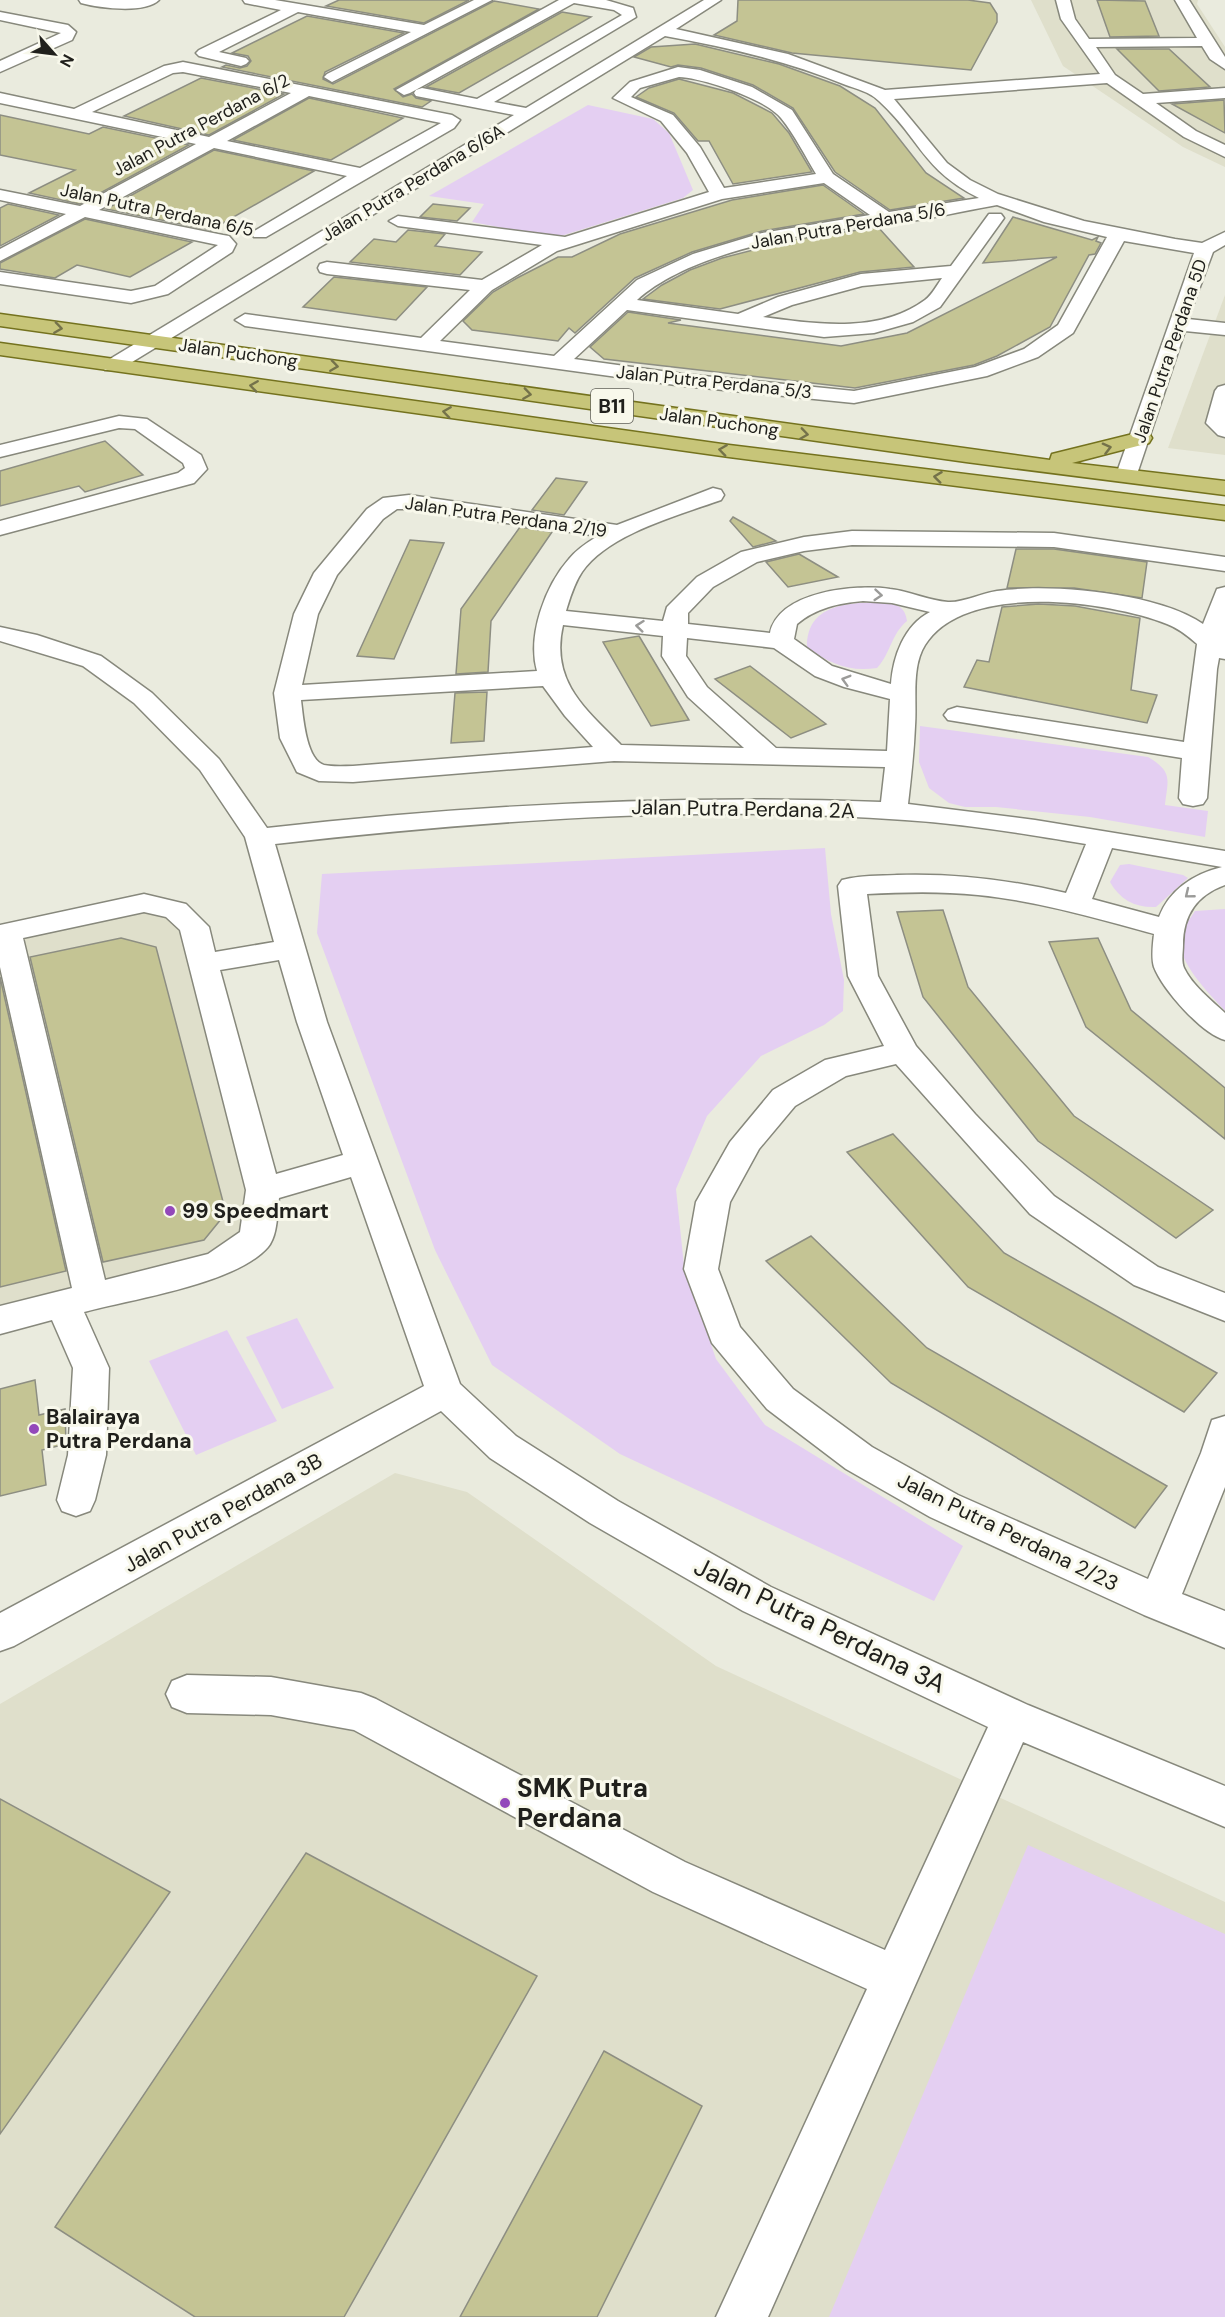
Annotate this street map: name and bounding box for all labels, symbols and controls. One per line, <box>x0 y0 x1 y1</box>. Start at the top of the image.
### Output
north arrow <box>24 24 84 84</box>
text: N <box>55 51 79 71</box>
street label: Jalan Putra Perdana 6/2 <box>108 68 294 182</box>
street label: Jalan Putra Perdana 6/6A <box>317 119 509 247</box>
street label: Jalan Putra Perdana 6/5 <box>58 178 256 242</box>
street label: Jalan Putra Perdana 5/6 <box>749 197 947 255</box>
street label: Jalan Putra Perdana 5D <box>1127 256 1213 446</box>
one-way arrow <box>53 322 63 334</box>
street label: Jalan Puchong <box>177 333 299 373</box>
one-way arrow <box>330 360 339 372</box>
street label: Jalan Putra Perdana 5/3 <box>615 360 813 404</box>
one-way arrow <box>249 380 258 392</box>
one-way arrow <box>523 387 532 399</box>
road number: B11 <box>591 389 633 423</box>
street label: Jalan Puchong <box>658 402 780 442</box>
one-way arrow <box>443 406 452 418</box>
one-way arrow <box>799 427 808 439</box>
one-way arrow <box>1101 443 1112 455</box>
one-way arrow <box>719 444 728 456</box>
one-way arrow <box>933 471 942 483</box>
street label: Jalan Putra Perdana 2/19 <box>404 491 608 543</box>
one-way arrow <box>873 588 883 601</box>
one-way arrow <box>635 620 644 633</box>
one-way arrow <box>841 675 852 687</box>
street label: Jalan Putra Perdana 2A <box>631 793 855 825</box>
one-way arrow <box>1185 887 1196 898</box>
place label: 99 Speedmart <box>182 1197 329 1225</box>
marker: 99 Speedmart <box>163 1204 177 1218</box>
place label: Balairaya Putra Perdana <box>46 1403 192 1455</box>
marker: Balairaya Putra Perdana <box>27 1422 41 1436</box>
street label: Jalan Putra Perdana 3B <box>119 1447 327 1579</box>
street label: Jalan Putra Perdana 2/23 <box>893 1466 1123 1598</box>
street label: Jalan Putra Perdana 3A <box>688 1549 952 1701</box>
place label: SMK Putra Perdana <box>517 1771 648 1835</box>
marker: SMK Putra Perdana <box>498 1796 512 1810</box>

